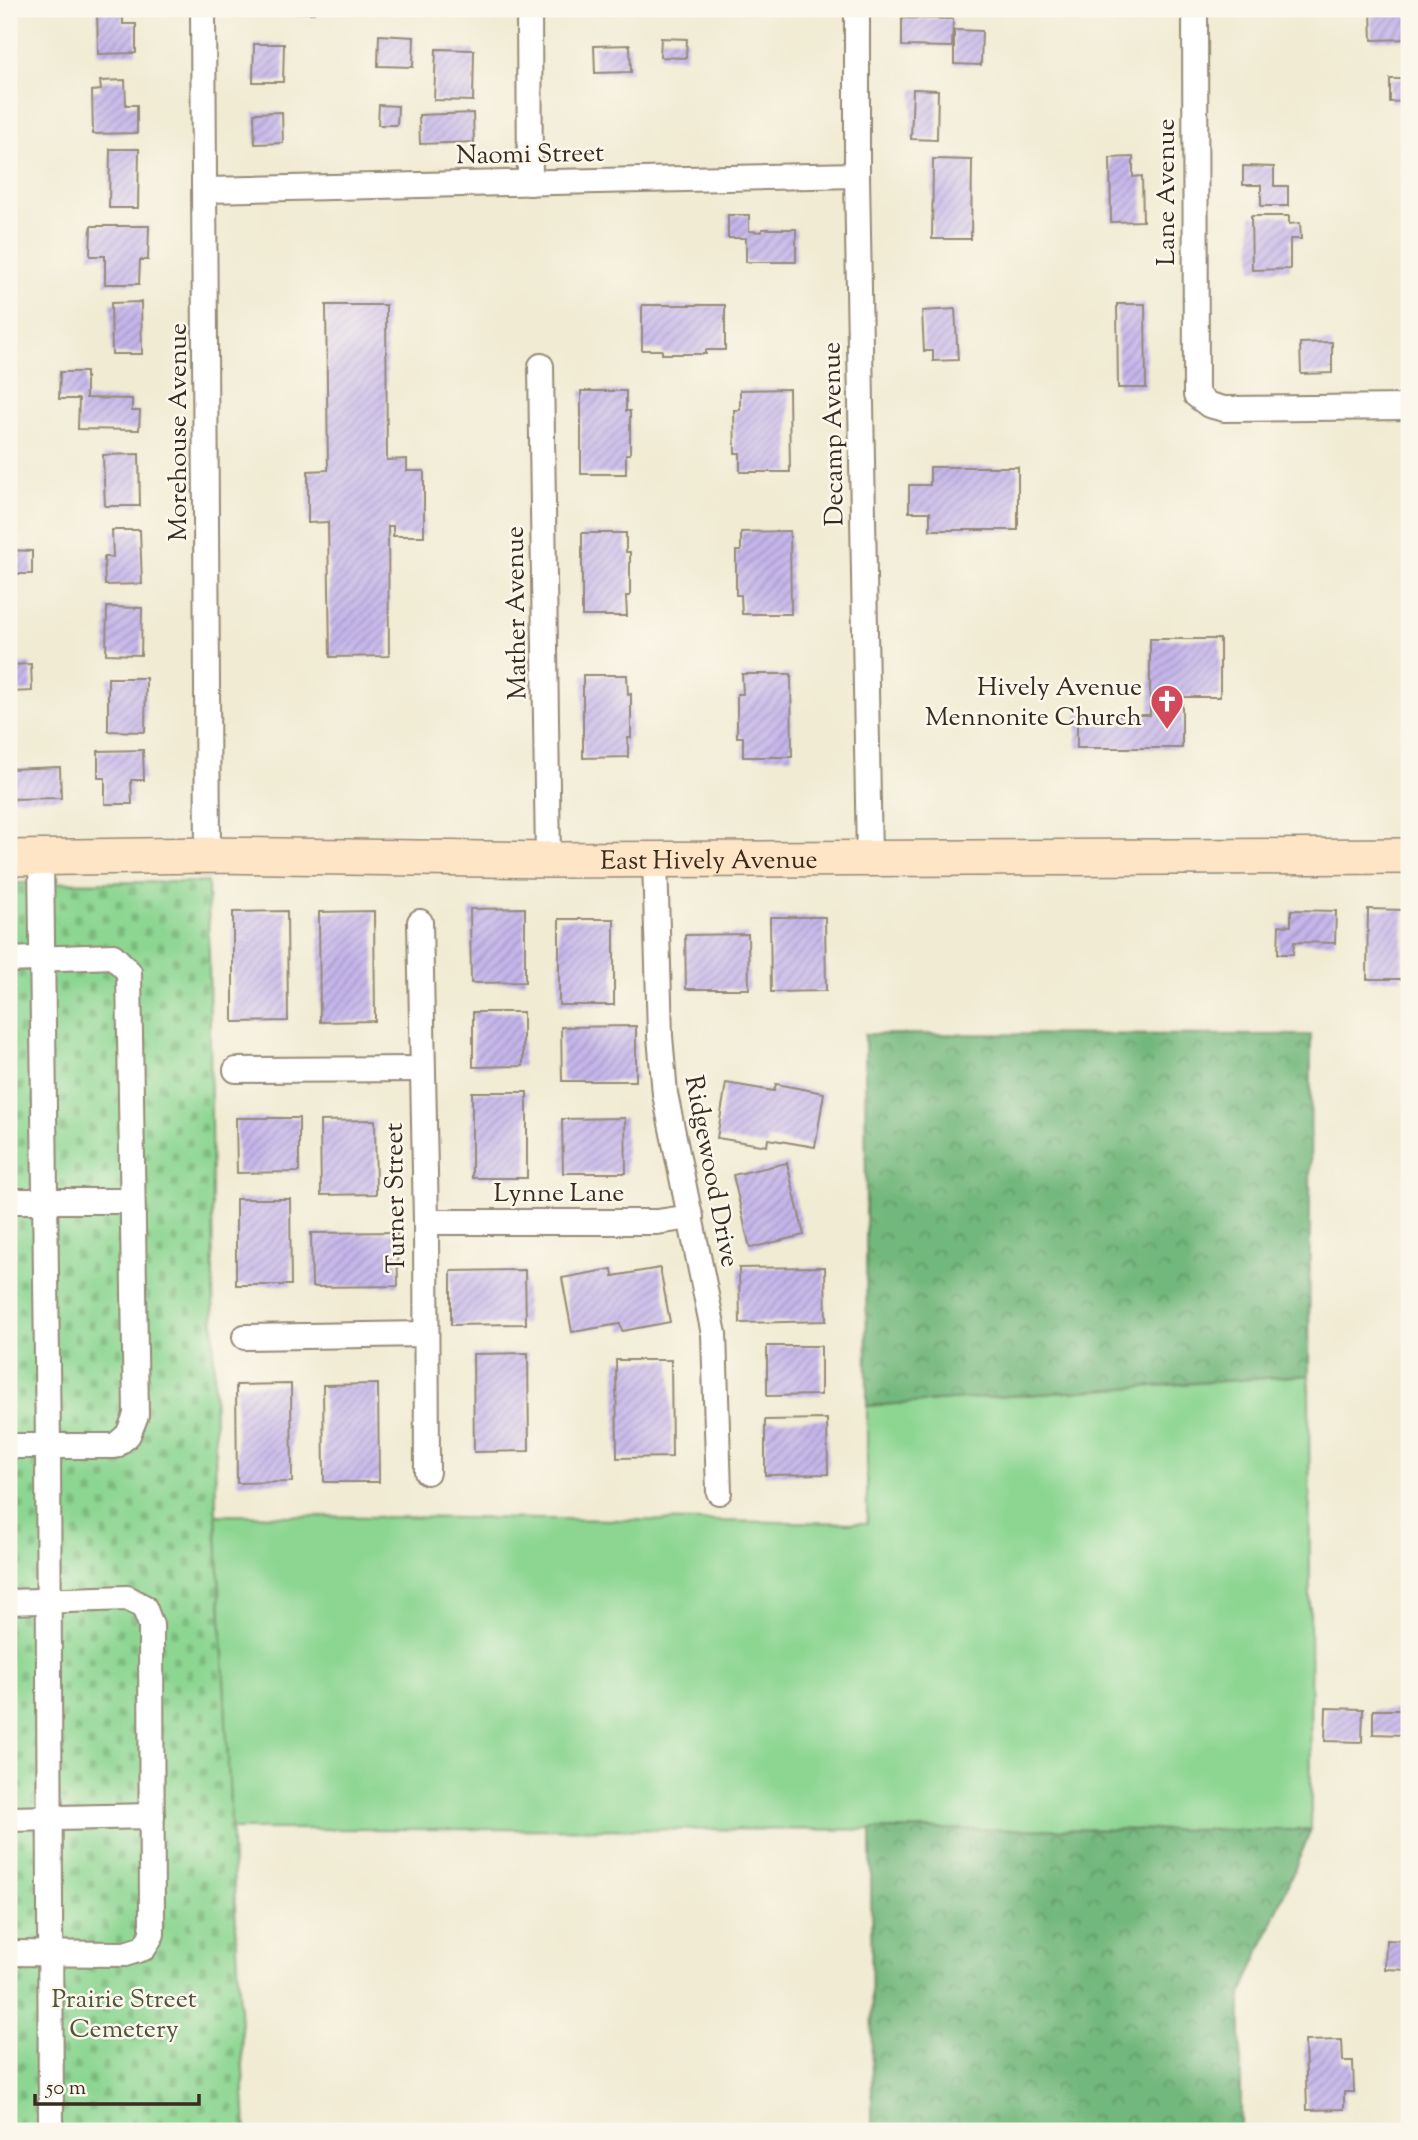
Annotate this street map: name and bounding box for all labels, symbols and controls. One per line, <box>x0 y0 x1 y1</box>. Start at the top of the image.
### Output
street label: Lane Avenue <box>1149 118 1186 266</box>
street label: Naomi Street <box>456 136 604 175</box>
street label: Morehouse Avenue <box>161 323 198 541</box>
street label: Decamp Avenue <box>814 341 855 527</box>
street label: Mather Avenue <box>497 526 538 700</box>
place label: Hively Avenue Mennonite Church <box>925 670 1142 737</box>
church icon: Hively Avenue Mennonite Church <box>1148 682 1186 731</box>
street label: East Hively Avenue <box>600 843 818 881</box>
street label: Ridgewood Drive <box>674 1072 747 1271</box>
street label: Turner Street <box>377 1122 416 1273</box>
street label: Lynne Lane <box>494 1176 624 1213</box>
park label: Prairie Street Cemetery <box>51 1982 197 2049</box>
scale bar <box>35 2063 200 2107</box>
text: 50 m <box>45 2074 86 2104</box>

